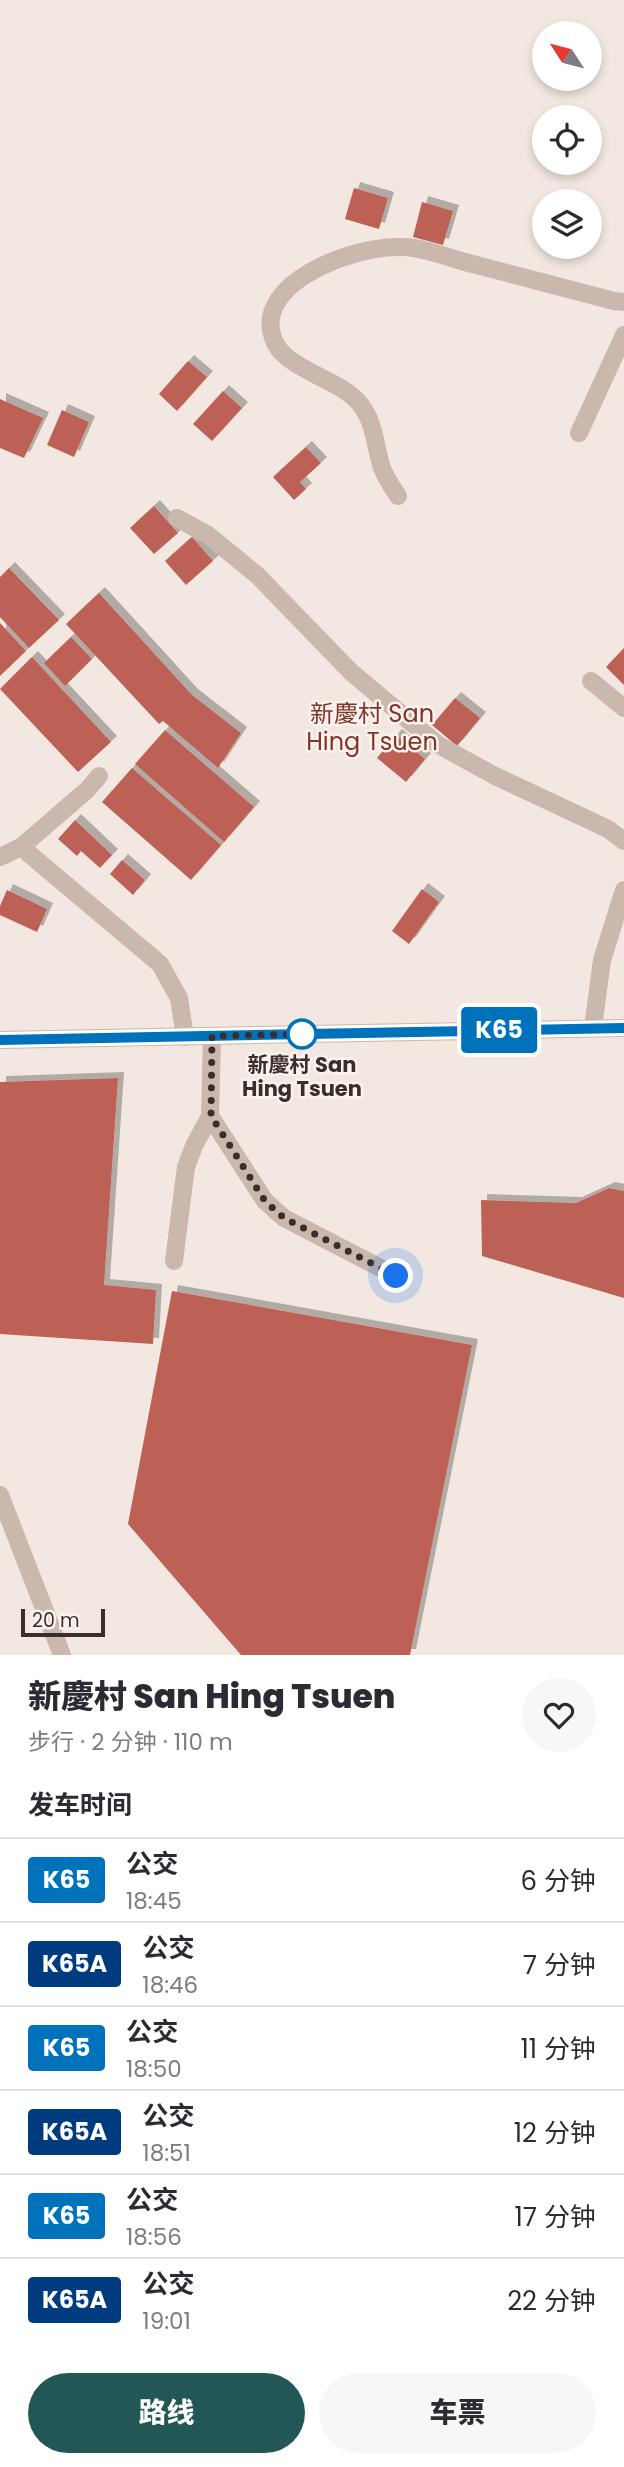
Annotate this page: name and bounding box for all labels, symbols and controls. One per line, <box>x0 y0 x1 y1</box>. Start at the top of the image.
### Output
north arrow <box>532 21 602 91</box>
map controls <box>532 21 602 259</box>
button: locate <box>532 105 602 175</box>
button: layers <box>532 189 602 259</box>
district label: 新慶村 San Hing Tsuen <box>306 697 438 758</box>
line badge: K65 <box>459 1007 539 1053</box>
text: K65 <box>475 1013 523 1046</box>
marker: 新慶村 San Hing Tsuen <box>287 1019 317 1049</box>
place label: 新慶村 San Hing Tsuen <box>242 1050 362 1103</box>
your location <box>378 1258 413 1293</box>
scale bar <box>21 1606 105 1638</box>
text: 20 m <box>32 1607 80 1634</box>
text: 新慶村 San Hing Tsuen <box>28 1673 396 1720</box>
button: heart <box>522 1678 596 1752</box>
text: 步行 · 2 分钟 · 110 m <box>28 1726 233 1758</box>
text: 发车时间 <box>28 1787 132 1823</box>
text: 公交 <box>126 1846 178 1882</box>
text: K65 <box>43 1863 90 1896</box>
text: 6 分钟 <box>521 1863 596 1899</box>
text: 18:45 <box>126 1885 182 1917</box>
text: 公交 <box>142 1930 194 1966</box>
text: K65A <box>42 1947 107 1980</box>
text: 7 分钟 <box>523 1947 596 1983</box>
text: 18:46 <box>142 1969 198 2001</box>
text: 公交 <box>126 2014 178 2050</box>
text: K65 <box>43 2031 90 2064</box>
text: 11 分钟 <box>520 2031 596 2067</box>
text: 18:50 <box>126 2053 182 2085</box>
text: 公交 <box>142 2098 194 2134</box>
text: K65A <box>42 2115 107 2148</box>
text: 12 分钟 <box>514 2115 596 2151</box>
text: 18:51 <box>142 2137 191 2169</box>
text: 公交 <box>126 2182 178 2218</box>
text: K65 <box>43 2199 90 2232</box>
text: 17 分钟 <box>515 2199 596 2235</box>
text: 18:56 <box>126 2221 182 2253</box>
text: 公交 <box>142 2266 194 2302</box>
text: K65A <box>42 2283 107 2316</box>
text: 22 分钟 <box>507 2283 596 2319</box>
text: 19:01 <box>142 2305 191 2337</box>
button: 路线 <box>28 2373 305 2453</box>
button: 车票 <box>319 2373 596 2453</box>

